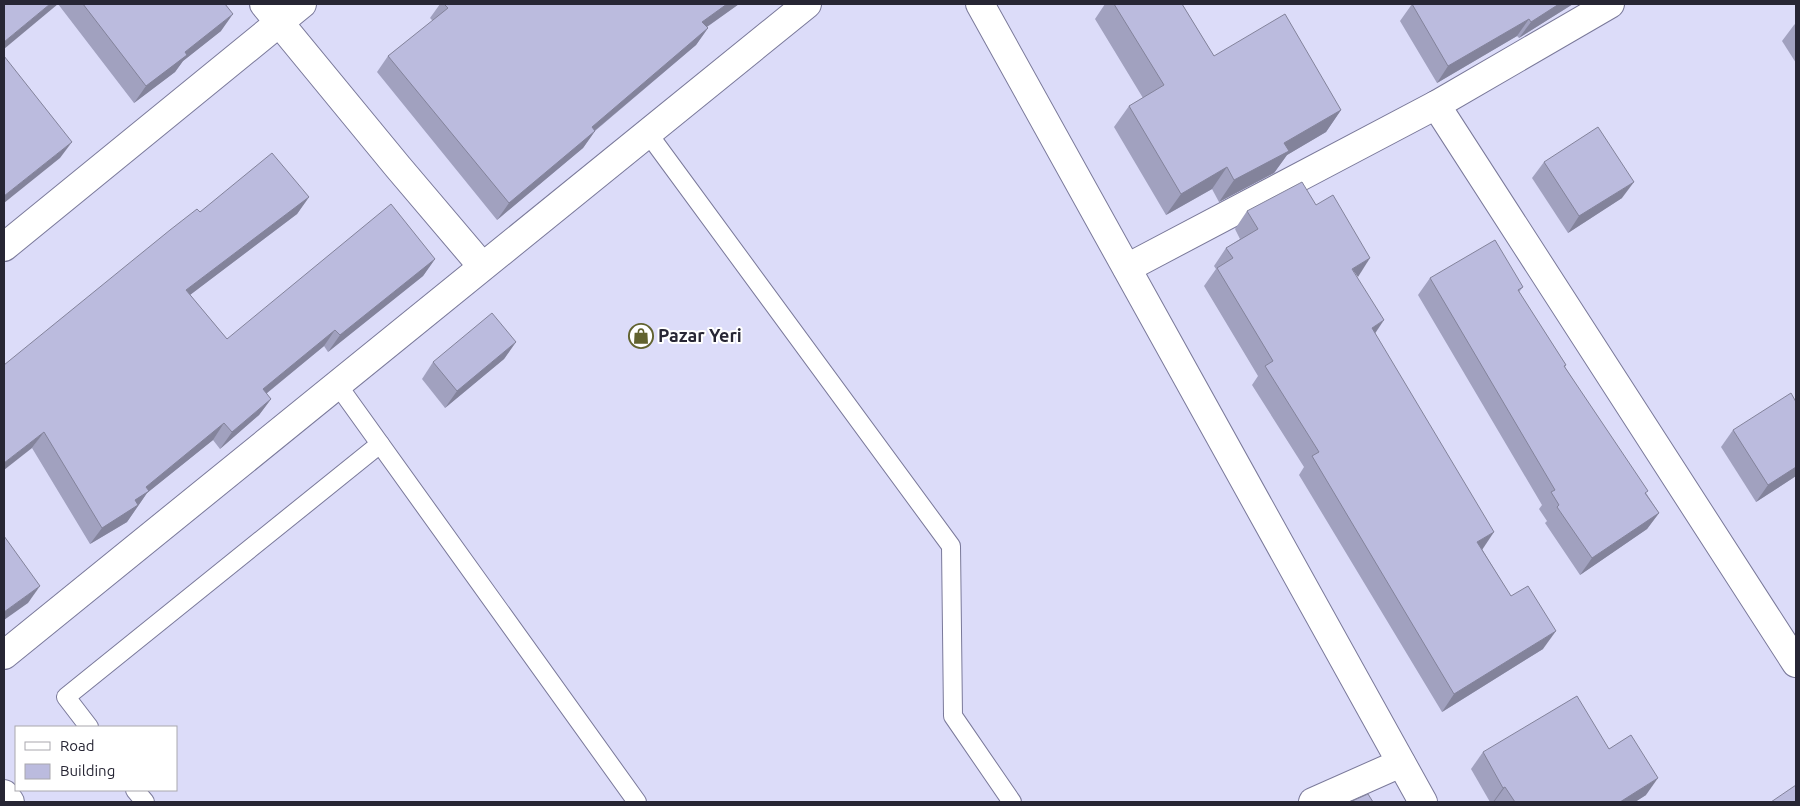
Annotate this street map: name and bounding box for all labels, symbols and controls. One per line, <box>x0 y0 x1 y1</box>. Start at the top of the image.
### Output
shop icon: Pazar Yeri <box>628 323 654 349</box>
place label: Pazar Yeri <box>658 325 742 345</box>
legend <box>15 726 178 791</box>
text: Road <box>60 737 95 754</box>
text: Building <box>60 762 115 779</box>

